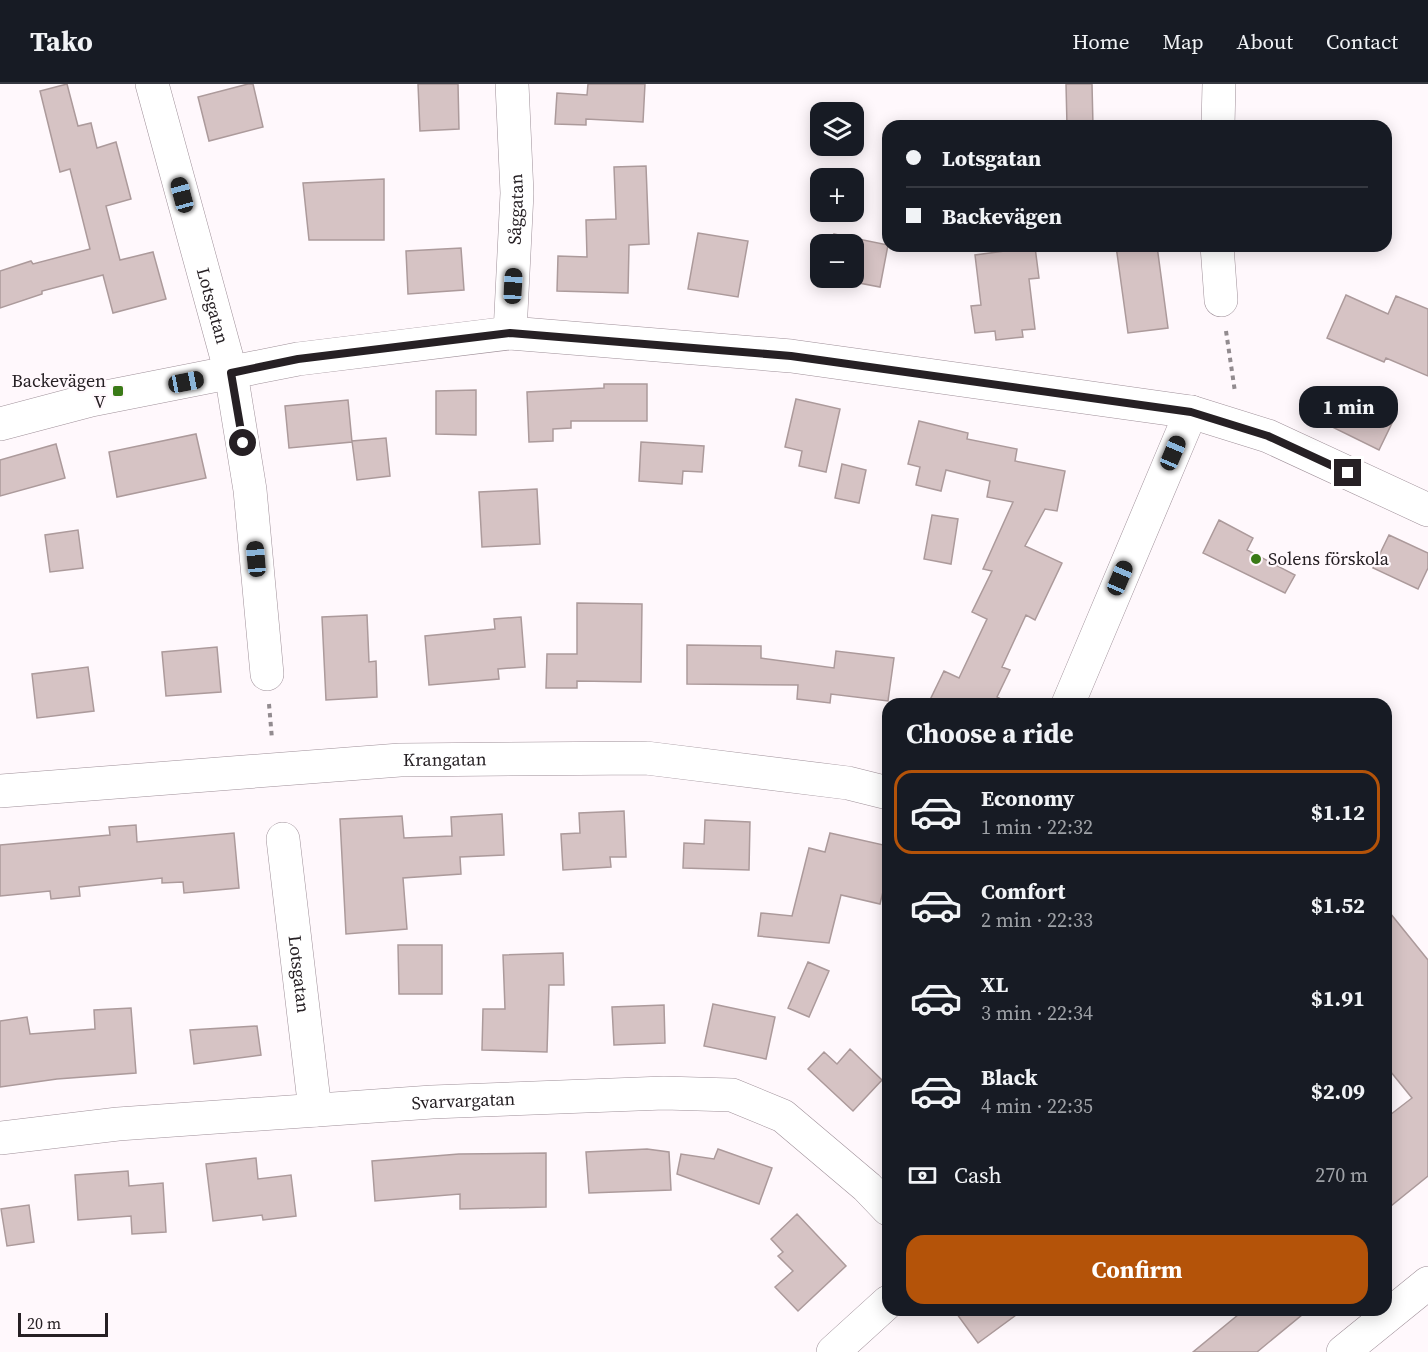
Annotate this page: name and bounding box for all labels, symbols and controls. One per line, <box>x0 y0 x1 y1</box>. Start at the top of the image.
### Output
text: Tako <box>30 22 93 60</box>
text: Home <box>1072 27 1130 56</box>
text: Map <box>1163 27 1204 56</box>
text: About <box>1237 27 1293 56</box>
text: Contact <box>1326 27 1398 56</box>
map controls <box>810 102 864 288</box>
button: layers <box>810 102 864 156</box>
text: Lotsgatan <box>942 143 1041 173</box>
button: + <box>810 168 864 222</box>
street label: Såggatan <box>501 173 529 245</box>
car <box>169 175 195 215</box>
text: Backevägen <box>942 201 1062 231</box>
button: − <box>810 234 864 288</box>
street label: Lotsgatan <box>191 265 236 347</box>
car <box>503 268 523 304</box>
place label: Backevägen V <box>11 368 106 414</box>
car <box>167 370 205 394</box>
marker: Backevägen V <box>111 384 125 398</box>
callout: 1 min <box>1298 386 1398 428</box>
text: 1 min <box>1323 393 1374 421</box>
route start <box>229 429 256 456</box>
car <box>1158 433 1188 473</box>
route end <box>1334 459 1361 486</box>
car <box>245 540 267 578</box>
place label: Solens förskola <box>1268 546 1390 571</box>
marker: Solens förskola <box>1249 552 1263 566</box>
car <box>1105 558 1135 598</box>
text: Choose a ride <box>906 715 1074 752</box>
street label: Krangatan <box>403 746 487 772</box>
text: Economy <box>981 783 1075 813</box>
icon: car <box>909 785 963 839</box>
text: $1.12 <box>1311 797 1365 827</box>
text: 1 min · 22:32 <box>981 813 1093 841</box>
text: Comfort <box>981 876 1065 906</box>
icon: car <box>909 878 963 932</box>
text: $1.52 <box>1311 890 1365 920</box>
text: 2 min · 22:33 <box>981 906 1093 934</box>
street label: Lotsgatan <box>282 934 316 1014</box>
text: XL <box>981 969 1008 999</box>
icon: car <box>909 971 963 1025</box>
text: $1.91 <box>1311 983 1365 1013</box>
text: 3 min · 22:34 <box>981 999 1093 1027</box>
text: Black <box>981 1062 1038 1092</box>
icon: car <box>909 1064 963 1118</box>
text: $2.09 <box>1311 1076 1365 1106</box>
street label: Svarvargatan <box>411 1086 516 1115</box>
text: 4 min · 22:35 <box>981 1092 1093 1120</box>
icon: cash <box>906 1159 939 1192</box>
text: Cash <box>954 1160 1002 1190</box>
text: 270 m <box>1315 1161 1368 1189</box>
button: Confirm <box>906 1235 1368 1304</box>
scale bar <box>18 1310 108 1338</box>
text: 20 m <box>27 1312 61 1334</box>

